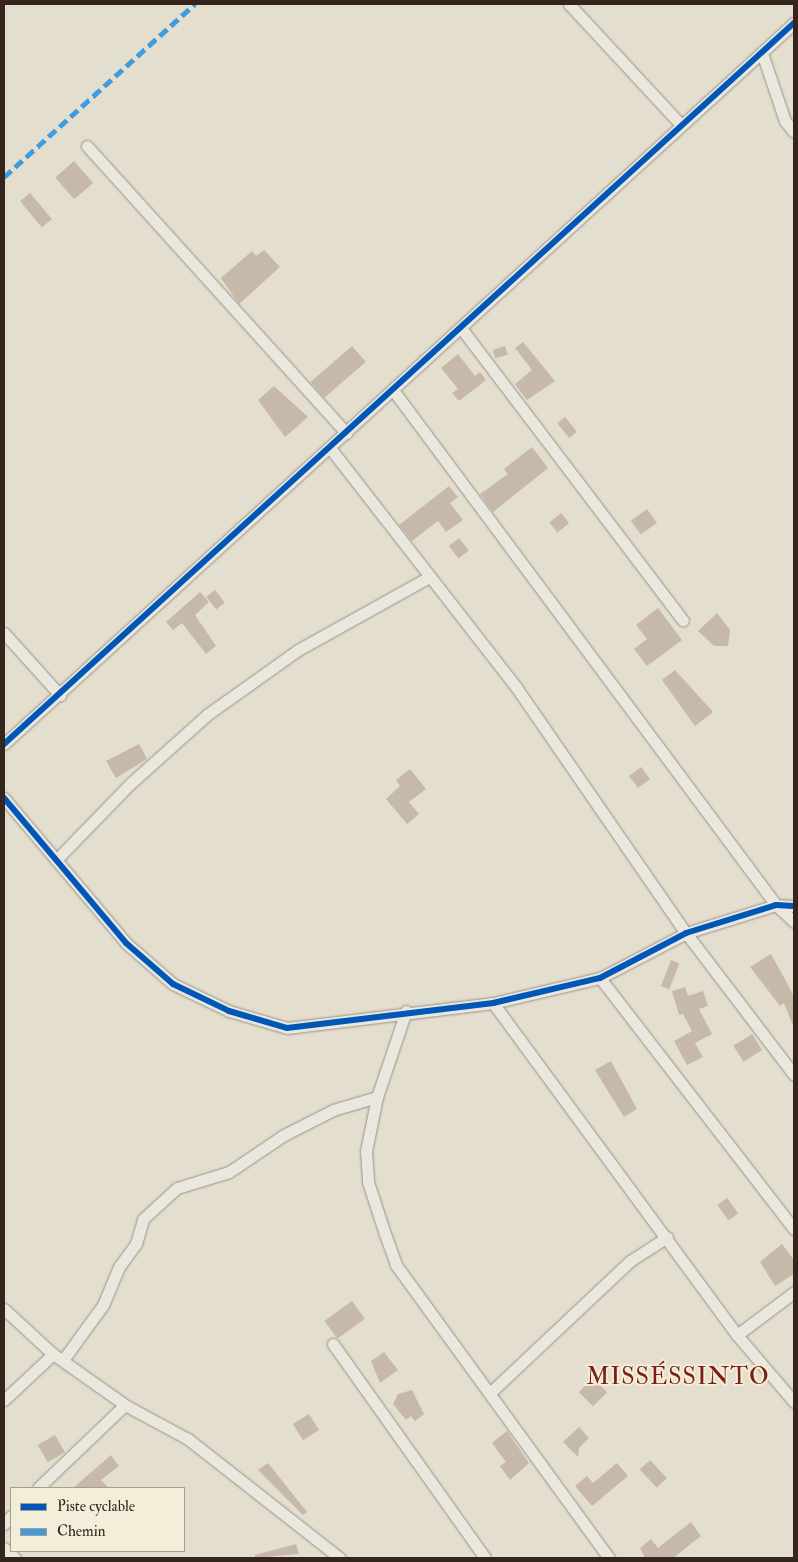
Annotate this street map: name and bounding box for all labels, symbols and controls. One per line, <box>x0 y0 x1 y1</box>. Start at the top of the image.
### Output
district label: MISSÉSSINTO <box>585 1363 771 1391</box>
legend <box>10 1487 185 1552</box>
text: Piste cyclable <box>57 1497 135 1516</box>
text: Chemin <box>57 1522 106 1541</box>

